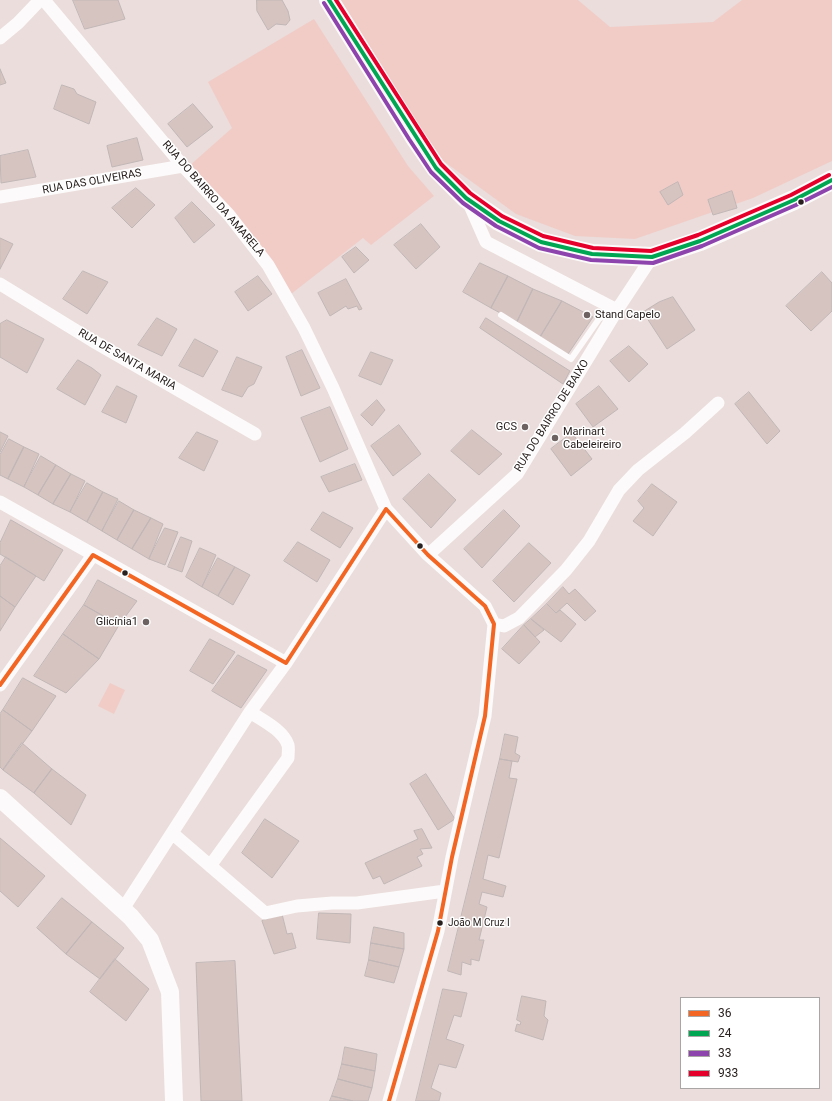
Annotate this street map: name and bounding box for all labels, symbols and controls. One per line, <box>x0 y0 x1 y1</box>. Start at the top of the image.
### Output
street label: RUA DO BAIRRO DA AMARELA <box>159 138 267 260</box>
street label: RUA DAS OLIVEIRAS <box>41 167 143 197</box>
unlabelled marker <box>796 197 806 207</box>
place label: Stand Capelo <box>595 308 660 322</box>
marker: Stand Capelo <box>582 310 592 320</box>
street label: RUA DE SANTA MARIA <box>76 326 178 394</box>
street label: RUA DO BAIRRO DE BAIXO <box>512 357 592 475</box>
place label: GCS <box>496 420 517 434</box>
marker: GCS <box>520 422 530 432</box>
place label: Marinart Cabeleireiro <box>563 425 621 451</box>
marker: Marinart Cabeleireiro <box>550 433 560 443</box>
unlabelled marker <box>415 541 425 551</box>
unlabelled marker <box>120 568 130 578</box>
place label: Glicínia1 <box>96 615 138 629</box>
marker: Glicínia1 <box>141 617 151 627</box>
place label: João M Cruz I <box>448 917 510 929</box>
marker: João M Cruz I <box>435 918 445 928</box>
legend <box>680 997 820 1089</box>
text: 36 <box>718 1006 732 1020</box>
text: 24 <box>718 1026 732 1040</box>
text: 33 <box>718 1046 732 1060</box>
text: 933 <box>718 1066 738 1080</box>

